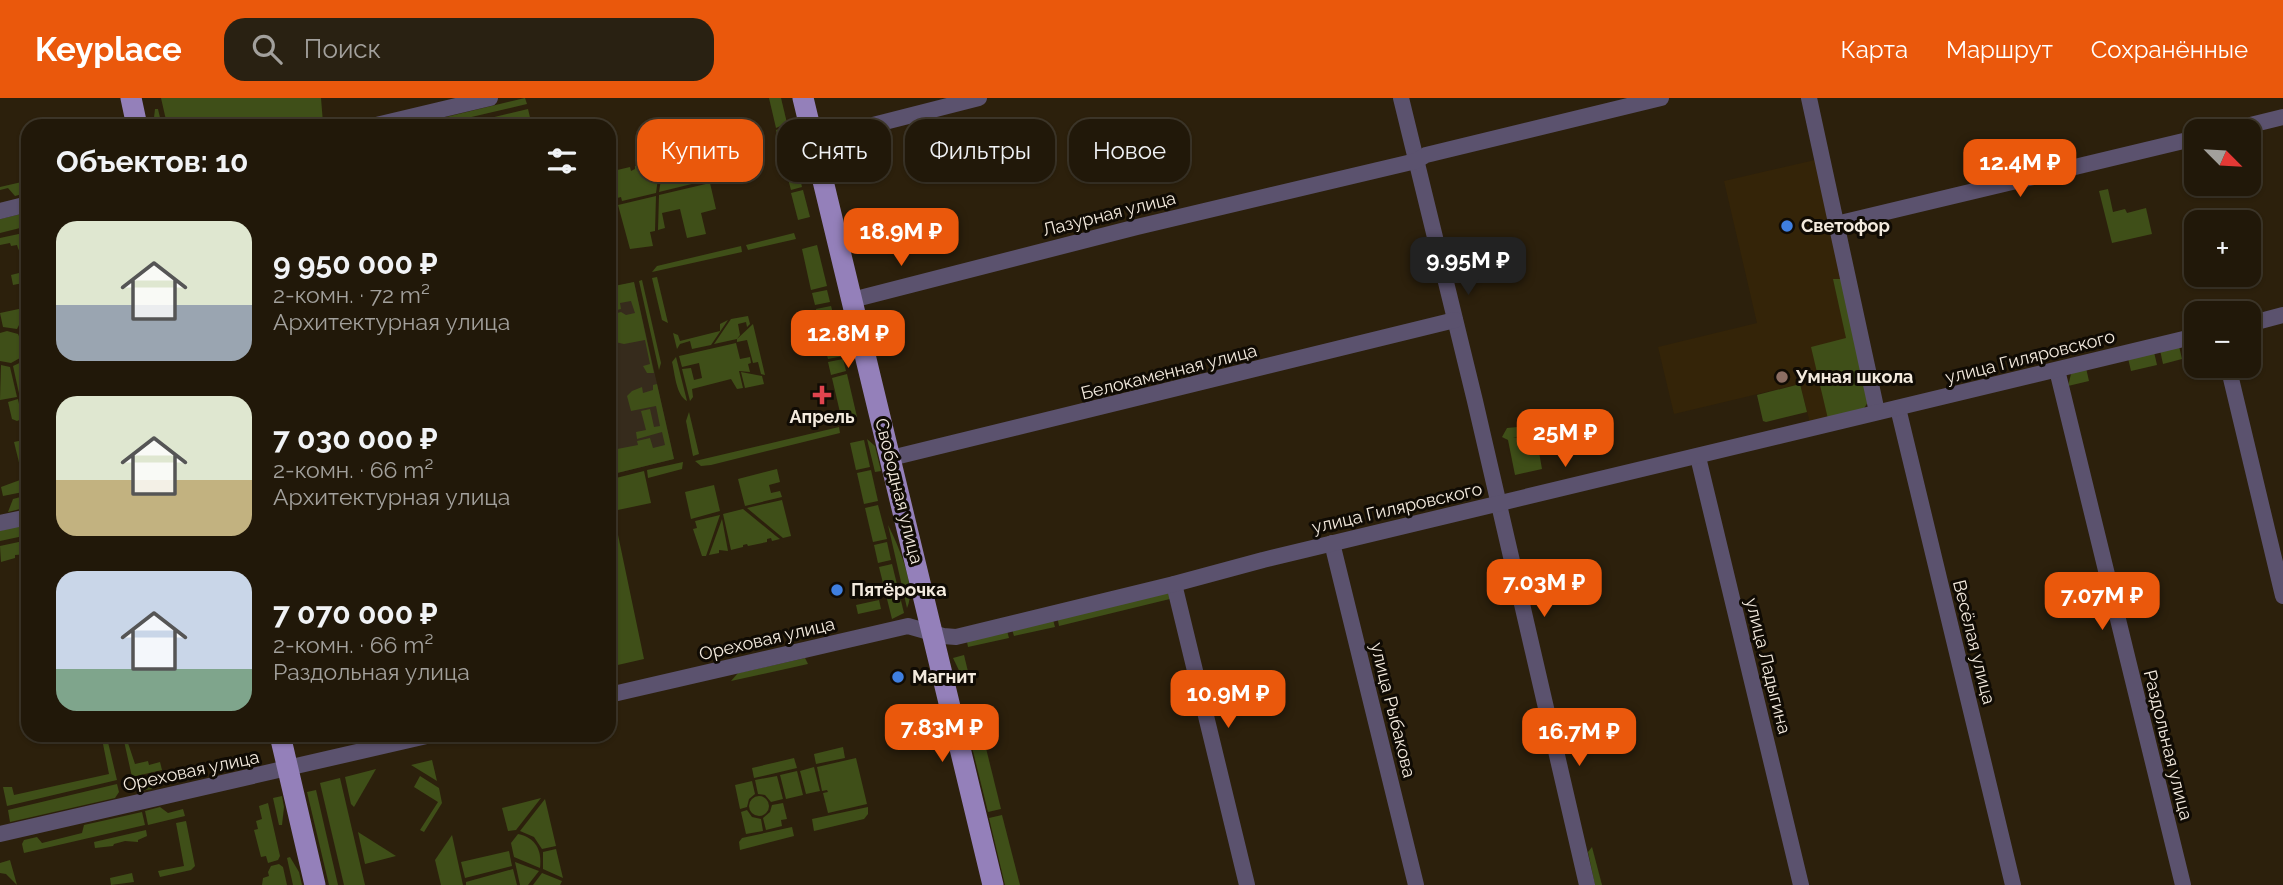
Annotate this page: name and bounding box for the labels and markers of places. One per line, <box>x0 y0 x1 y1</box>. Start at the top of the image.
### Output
pin: 12.4M ₽ <box>1955 140 2085 199</box>
pin: 18.9M ₽ <box>836 208 966 268</box>
place label: Светофор <box>1801 215 1890 236</box>
marker: Светофор <box>1779 218 1795 234</box>
pin: 9.95M ₽ <box>1403 238 1533 297</box>
pin: 12.8M ₽ <box>783 310 913 370</box>
place label: Умная школа <box>1795 366 1913 387</box>
marker: Умная школа <box>1774 369 1790 385</box>
marker: Апрель <box>814 387 830 403</box>
place label: Апрель <box>789 406 855 427</box>
pin: 25M ₽ <box>1516 410 1614 469</box>
pin: 7.03M ₽ <box>1479 560 1609 619</box>
pin: 7.07M ₽ <box>2037 573 2167 632</box>
place label: Пятёрочка <box>851 579 947 600</box>
marker: Пятёрочка <box>829 582 845 598</box>
place label: Магнит <box>912 666 976 687</box>
marker: Магнит <box>890 669 906 685</box>
pin: 10.9M ₽ <box>1163 670 1293 730</box>
pin: 7.83M ₽ <box>877 704 1007 764</box>
pin: 16.7M ₽ <box>1514 708 1644 768</box>

